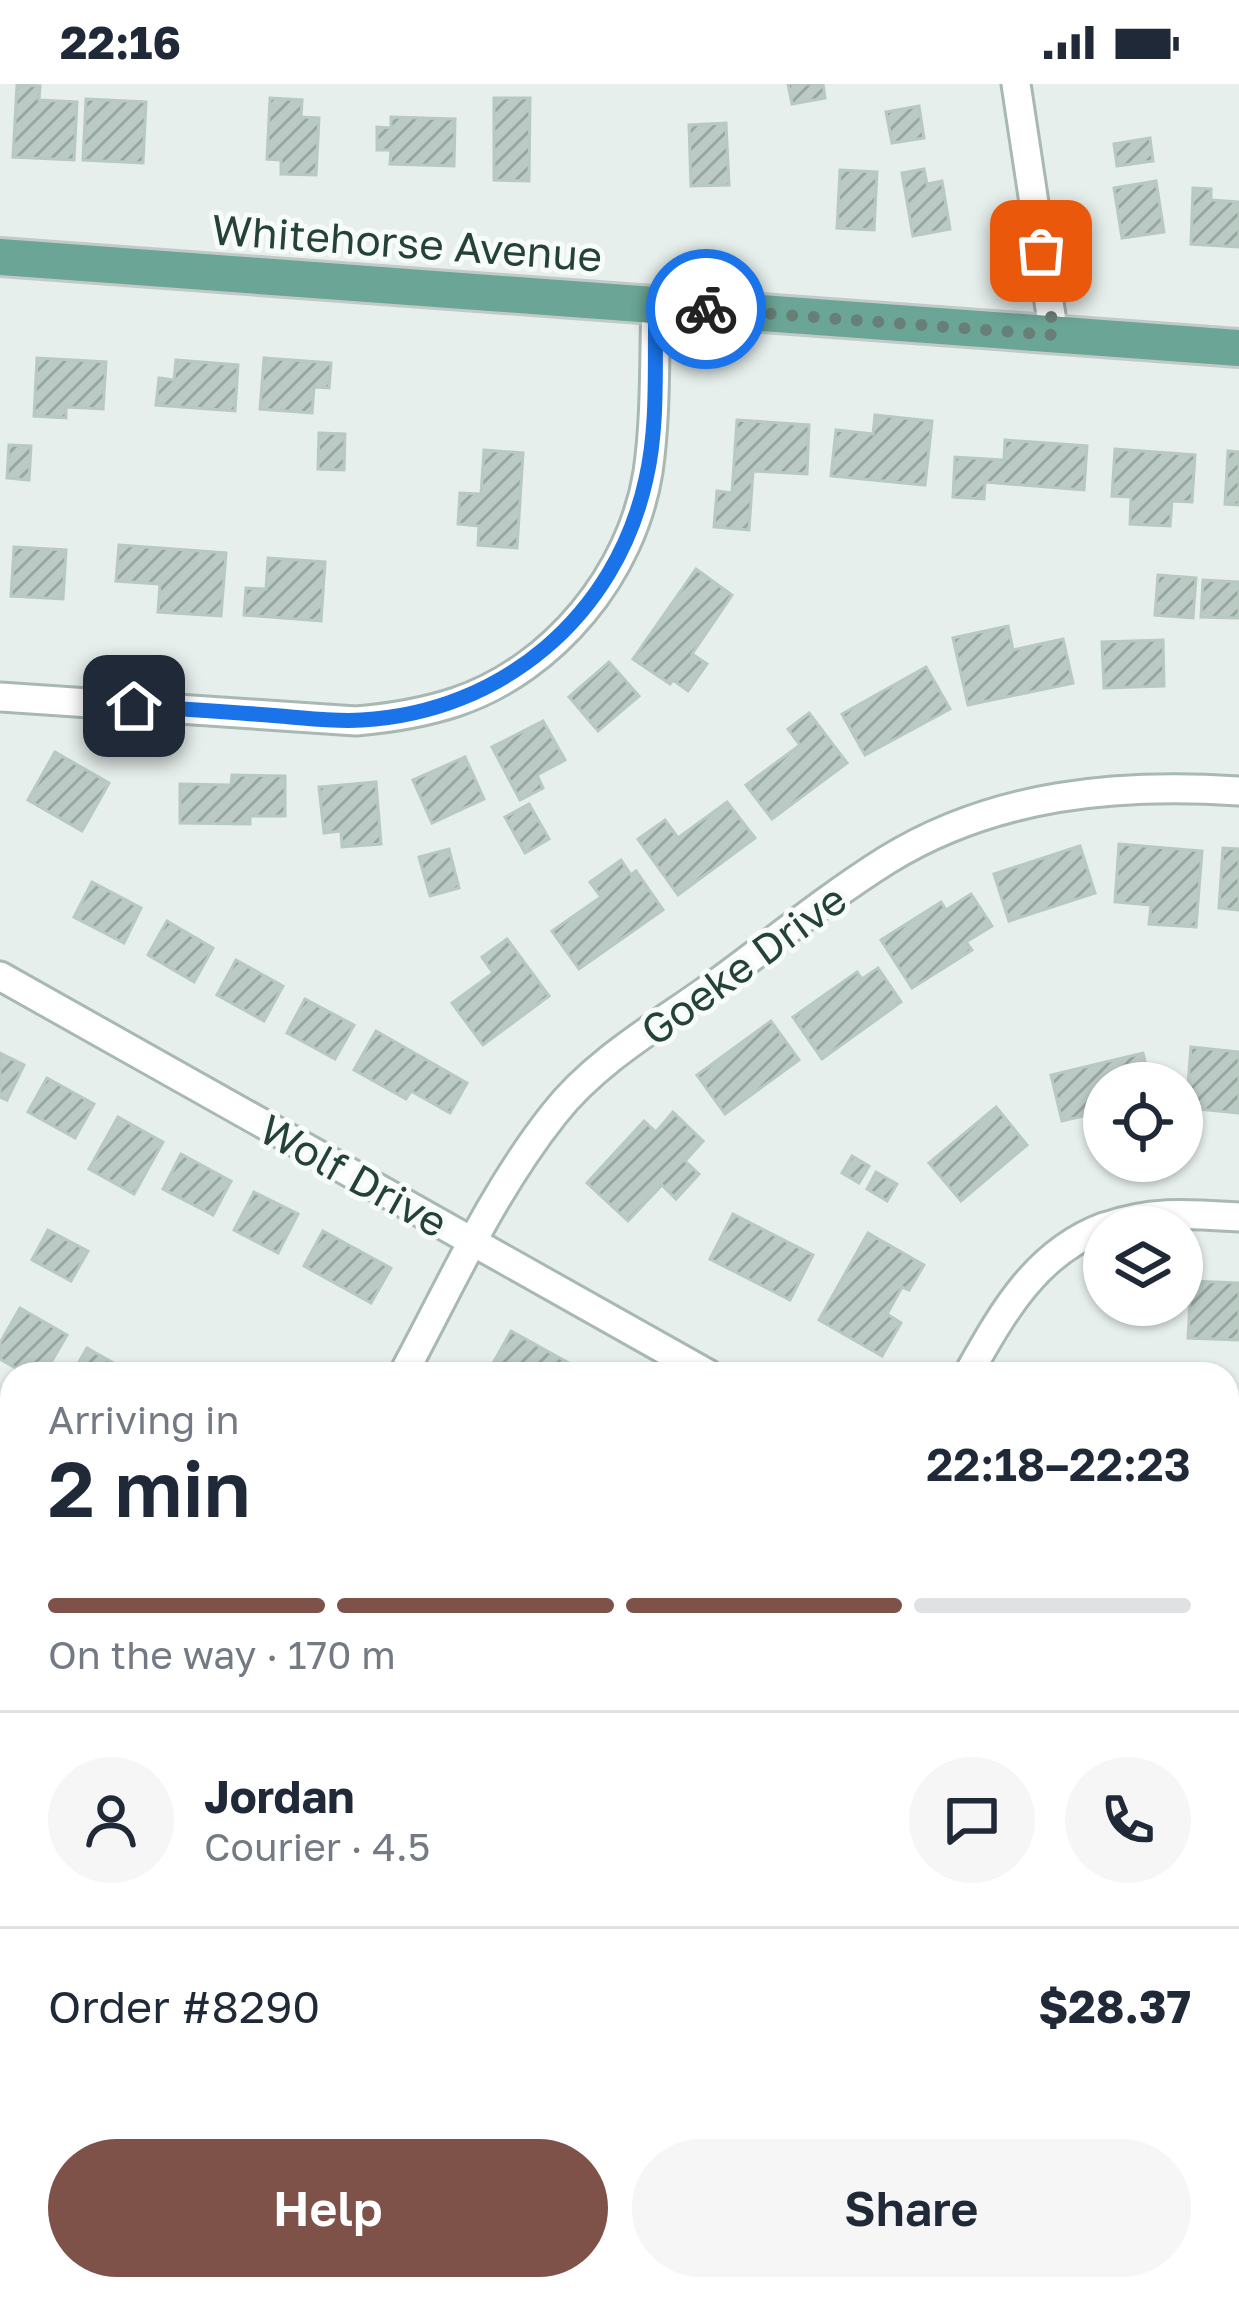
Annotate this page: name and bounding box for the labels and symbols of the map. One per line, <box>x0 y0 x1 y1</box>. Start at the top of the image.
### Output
pin <box>990 200 1092 302</box>
street label: Whitehorse Avenue <box>210 203 604 281</box>
courier <box>646 249 766 369</box>
pin <box>83 655 185 757</box>
street label: Goeke Drive <box>631 873 855 1055</box>
street label: Wolf Drive <box>252 1103 456 1247</box>

